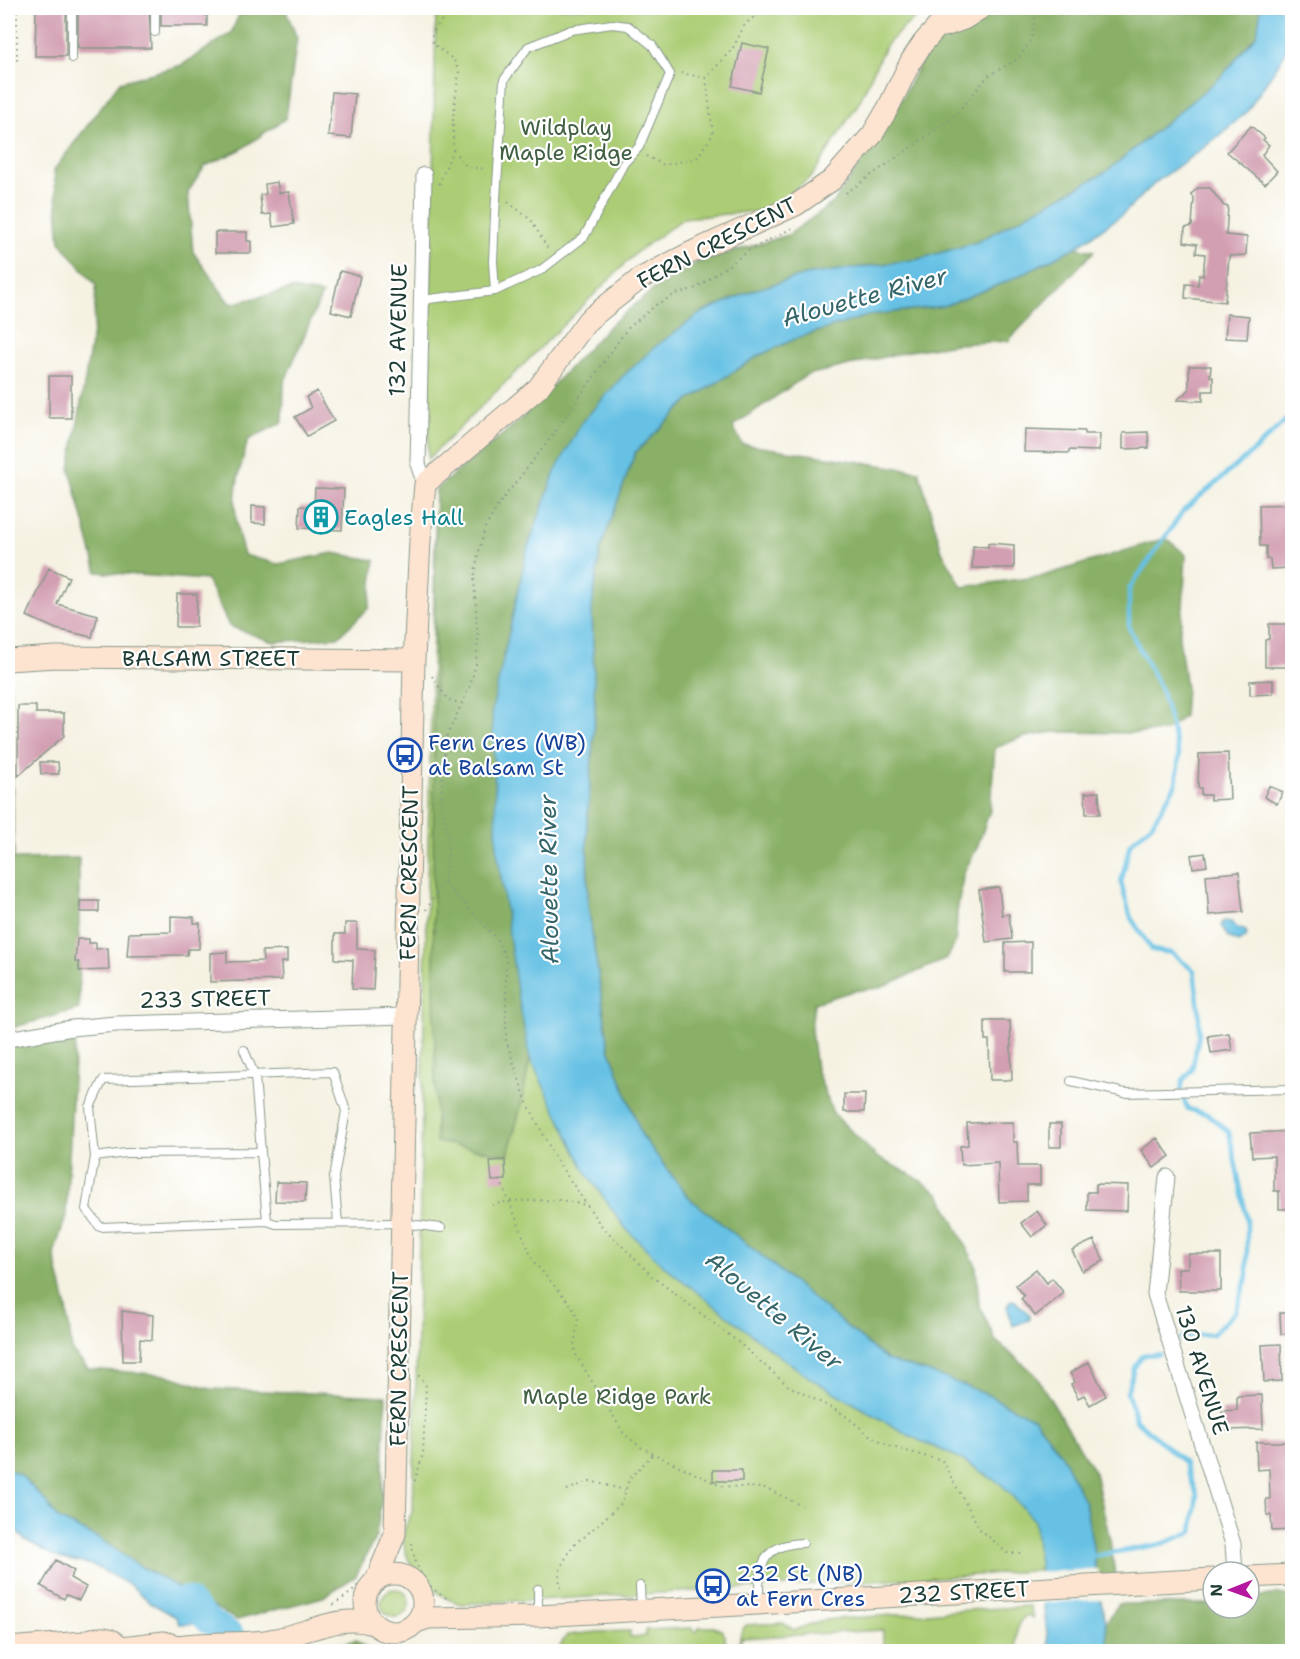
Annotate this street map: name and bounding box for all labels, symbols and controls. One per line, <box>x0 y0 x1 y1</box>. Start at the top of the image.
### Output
park label: Wildplay Maple Ridge <box>499 113 633 167</box>
street label: FERN CRESCENT <box>632 190 802 296</box>
water label: Alouette River <box>779 259 952 334</box>
street label: 132 AVENUE <box>382 263 414 397</box>
building icon: Eagles Hall <box>303 499 339 535</box>
place label: Eagles Hall <box>344 503 464 532</box>
street label: BALSAM STREET <box>122 644 300 673</box>
place label: Fern Cres (WB) at Balsam St <box>428 728 586 782</box>
bus stop icon: Fern Cres (WB) at Balsam St <box>387 737 423 773</box>
street label: FERN CRESCENT <box>393 785 425 961</box>
water label: Alouette River <box>532 793 566 964</box>
street label: 233 STREET <box>139 983 272 1015</box>
water label: Alouette River <box>699 1244 850 1378</box>
street label: FERN CRESCENT <box>383 1271 415 1447</box>
street label: 130 AVENUE <box>1168 1301 1236 1439</box>
park label: Maple Ridge Park <box>523 1382 711 1411</box>
place label: 232 St (NB) at Fern Cres <box>736 1559 865 1613</box>
north arrow <box>1201 1560 1261 1620</box>
bus stop icon: 232 St (NB) at Fern Cres <box>695 1568 731 1604</box>
street label: 232 STREET <box>897 1574 1031 1610</box>
text: N <box>1206 1584 1227 1597</box>

